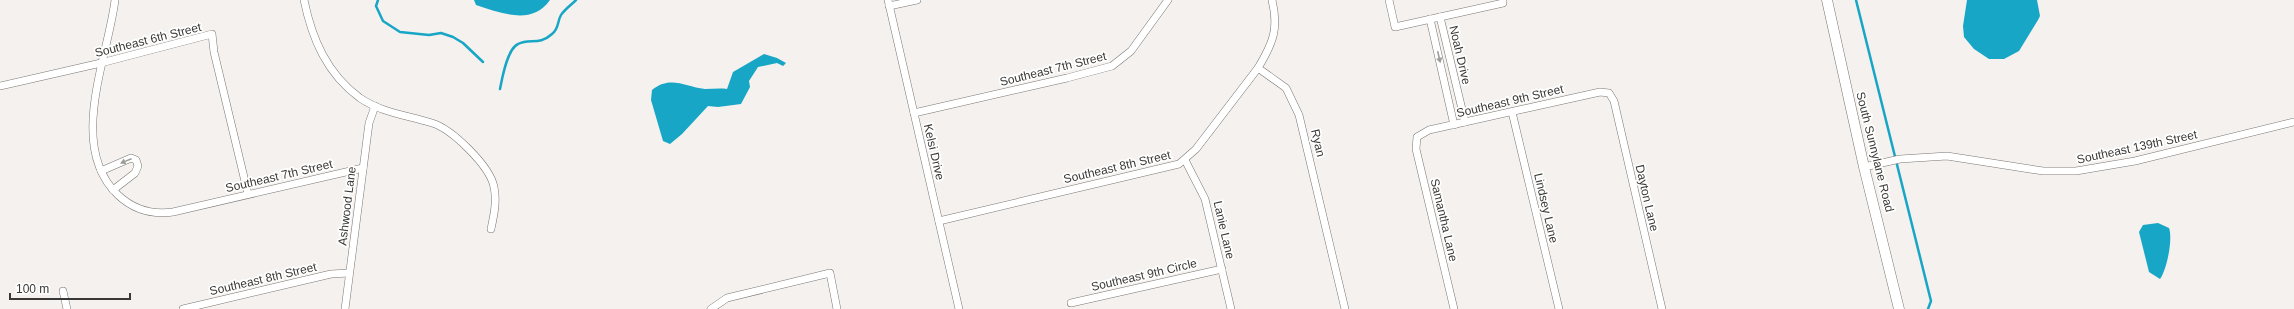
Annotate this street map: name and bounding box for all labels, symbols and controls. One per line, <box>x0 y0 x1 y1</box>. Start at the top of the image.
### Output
street label: Southeast 6th Street <box>93 20 203 60</box>
street label: Noah Drive <box>1446 24 1474 86</box>
street label: Southeast 7th Street <box>998 49 1108 89</box>
one-way arrow <box>1436 51 1442 64</box>
street label: Southeast 9th Street <box>1455 82 1566 120</box>
street label: South Sunnylane Road <box>1853 90 1897 214</box>
street label: Kelsi Drive <box>921 122 947 182</box>
street label: Southeast 139th Street <box>2076 127 2199 167</box>
street label: Ryan <box>1308 128 1328 158</box>
street label: Southeast 8th Street <box>1062 148 1173 186</box>
street label: Southeast 7th Street <box>224 157 335 195</box>
one-way arrow <box>119 159 131 165</box>
street label: Dayton Lane <box>1633 163 1662 233</box>
street label: Ashwood Lane <box>335 165 359 246</box>
street label: Lindsey Lane <box>1531 172 1561 245</box>
street label: Samantha Lane <box>1428 177 1460 263</box>
street label: Lanie Lane <box>1210 199 1238 261</box>
street label: Southeast 9th Circle <box>1090 256 1199 294</box>
street label: Southeast 8th Street <box>208 260 319 298</box>
scale bar <box>10 275 130 301</box>
text: 100 m <box>16 282 49 296</box>

